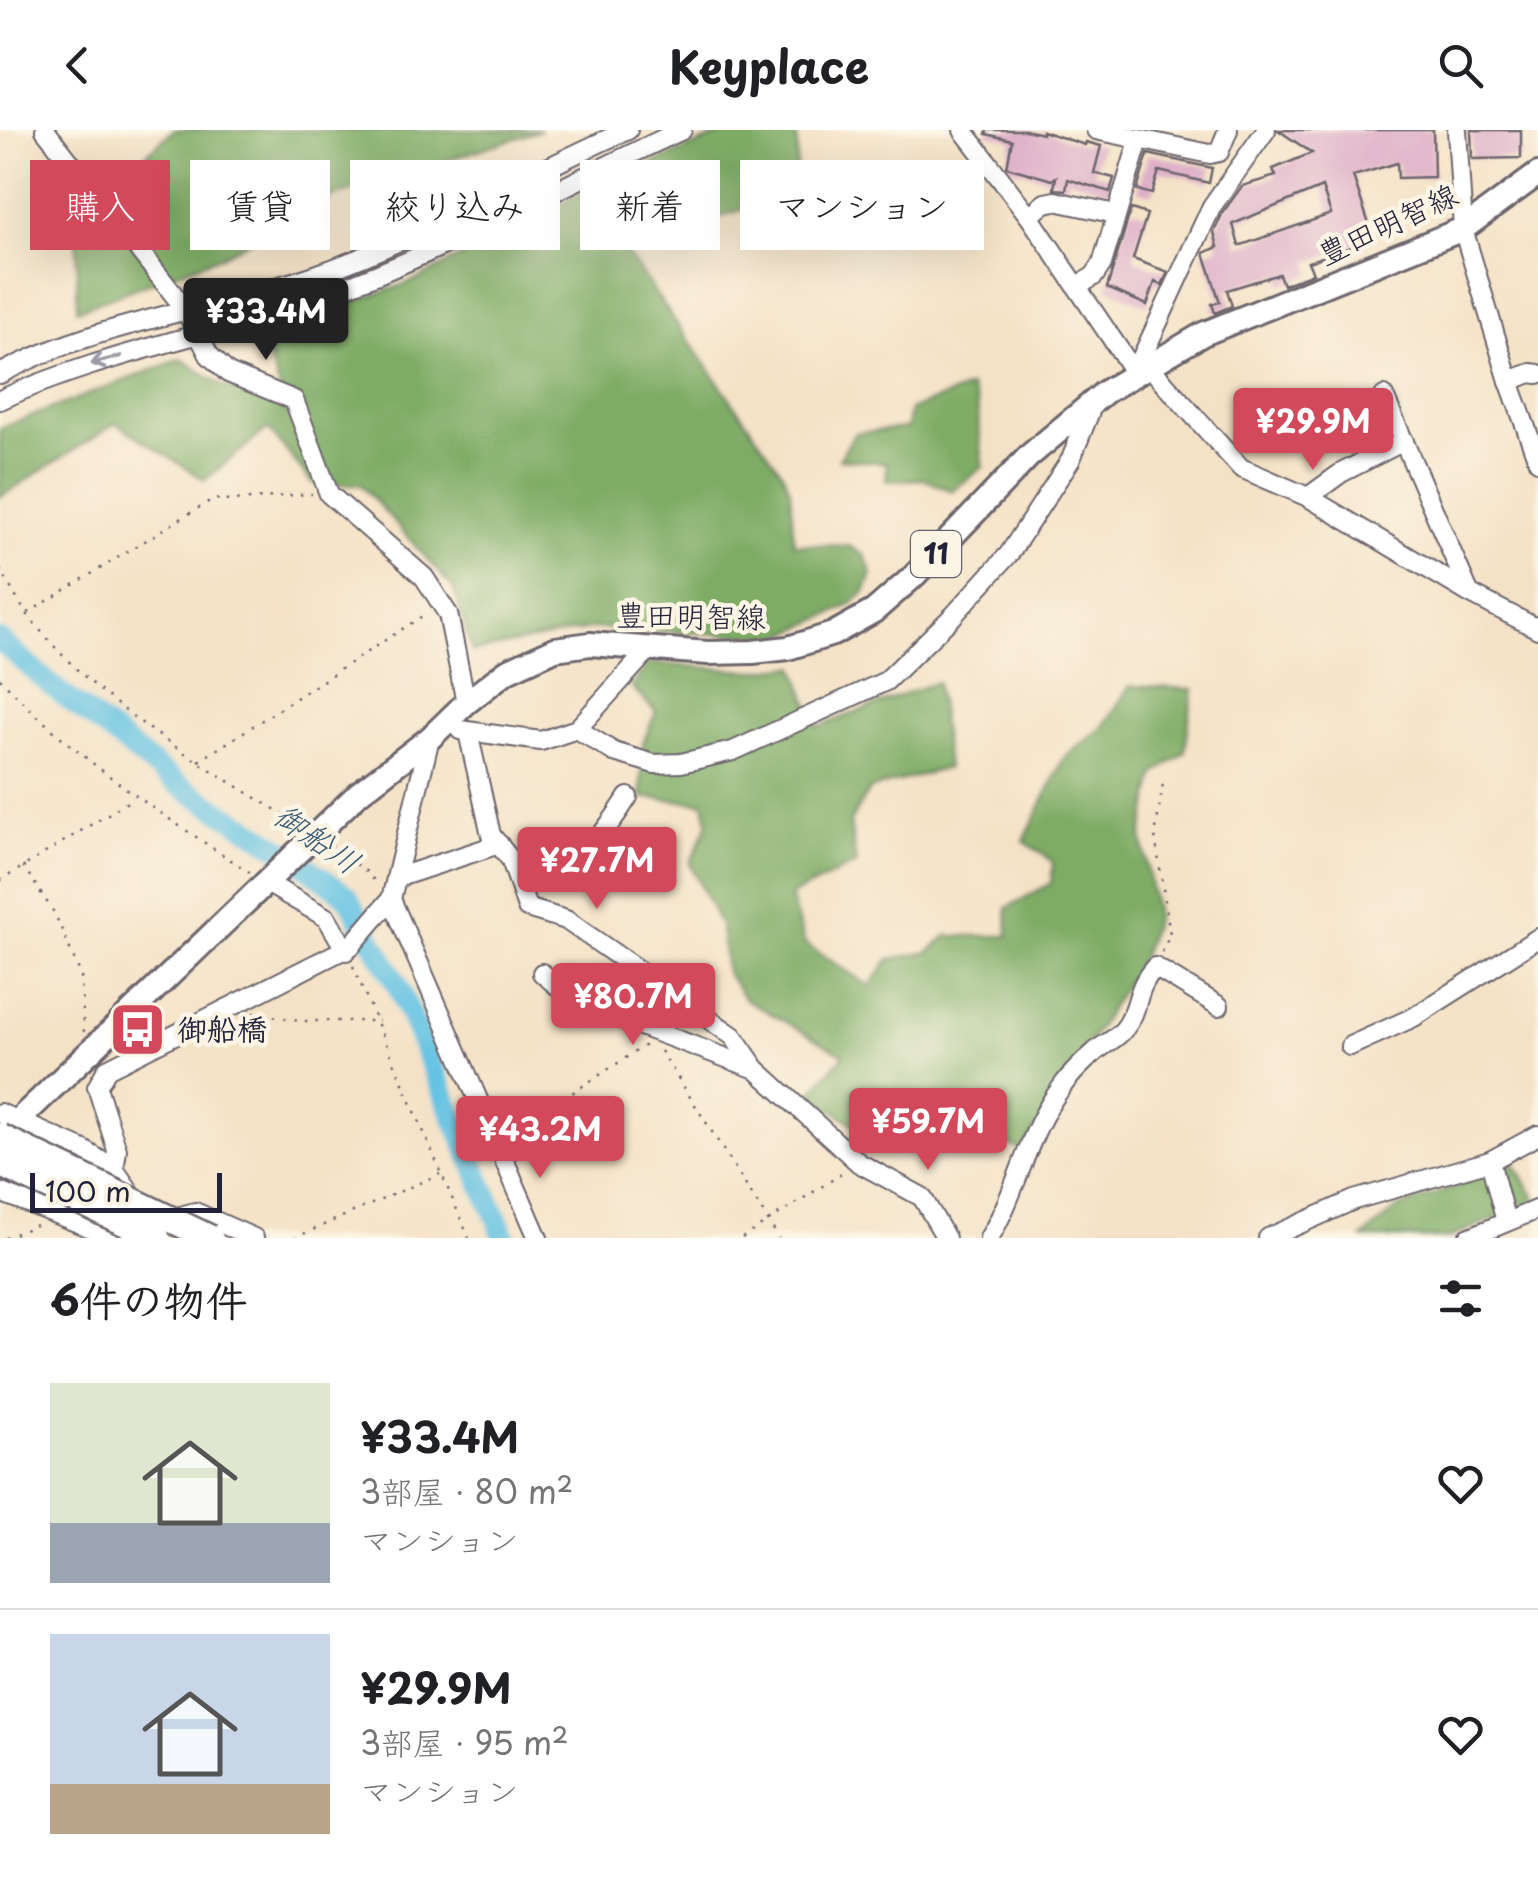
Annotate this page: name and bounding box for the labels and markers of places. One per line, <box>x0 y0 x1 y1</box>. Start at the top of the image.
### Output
pin: ¥33.4M <box>185 278 347 363</box>
pin: ¥29.9M <box>1232 388 1394 473</box>
pin: ¥27.7M <box>516 827 678 912</box>
pin: ¥80.7M <box>552 963 714 1048</box>
bus stop icon: 御船橋 <box>108 1000 168 1060</box>
place label: 御船橋 <box>177 1005 267 1050</box>
pin: ¥59.7M <box>847 1088 1009 1173</box>
pin: ¥43.2M <box>459 1096 621 1181</box>

